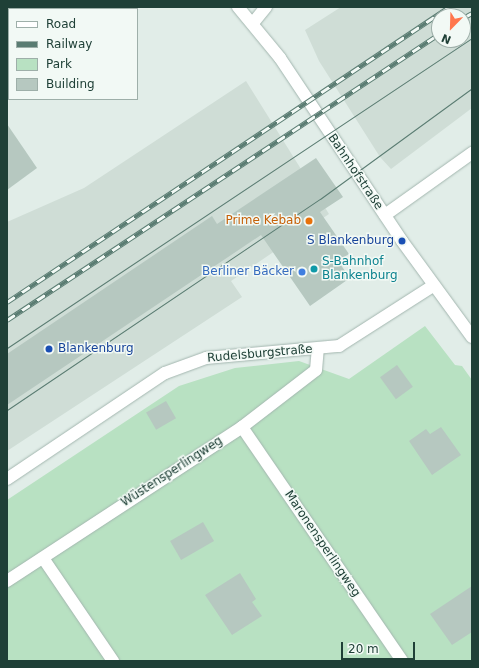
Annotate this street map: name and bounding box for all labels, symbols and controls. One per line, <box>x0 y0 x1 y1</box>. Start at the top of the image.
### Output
legend <box>8 8 138 100</box>
north arrow <box>431 8 471 48</box>
text: Road <box>46 17 76 31</box>
text: N <box>440 31 453 46</box>
text: Railway <box>46 37 92 51</box>
text: Park <box>46 57 72 71</box>
text: Building <box>46 77 95 91</box>
street label: Bahnhofstraße <box>324 131 386 213</box>
place label: Prime Kebab <box>226 214 301 228</box>
marker: Prime Kebab <box>304 216 314 226</box>
place label: S Blankenburg <box>307 234 394 248</box>
marker: S Blankenburg <box>397 236 407 246</box>
place label: S-Bahnhof Blankenburg <box>322 255 398 283</box>
marker: S-Bahnhof Blankenburg <box>309 264 319 274</box>
place label: Berliner Bäcker <box>202 265 294 279</box>
marker: Berliner Bäcker <box>297 267 307 277</box>
place label: Blankenburg <box>58 342 134 356</box>
street label: Rudelsburgstraße <box>207 342 313 366</box>
marker: Blankenburg <box>43 343 55 355</box>
street label: Wüstensperlingweg <box>119 434 225 510</box>
street label: Maronensperlingweg <box>281 488 363 600</box>
scale bar <box>343 634 417 660</box>
text: 20 m <box>348 642 379 656</box>

